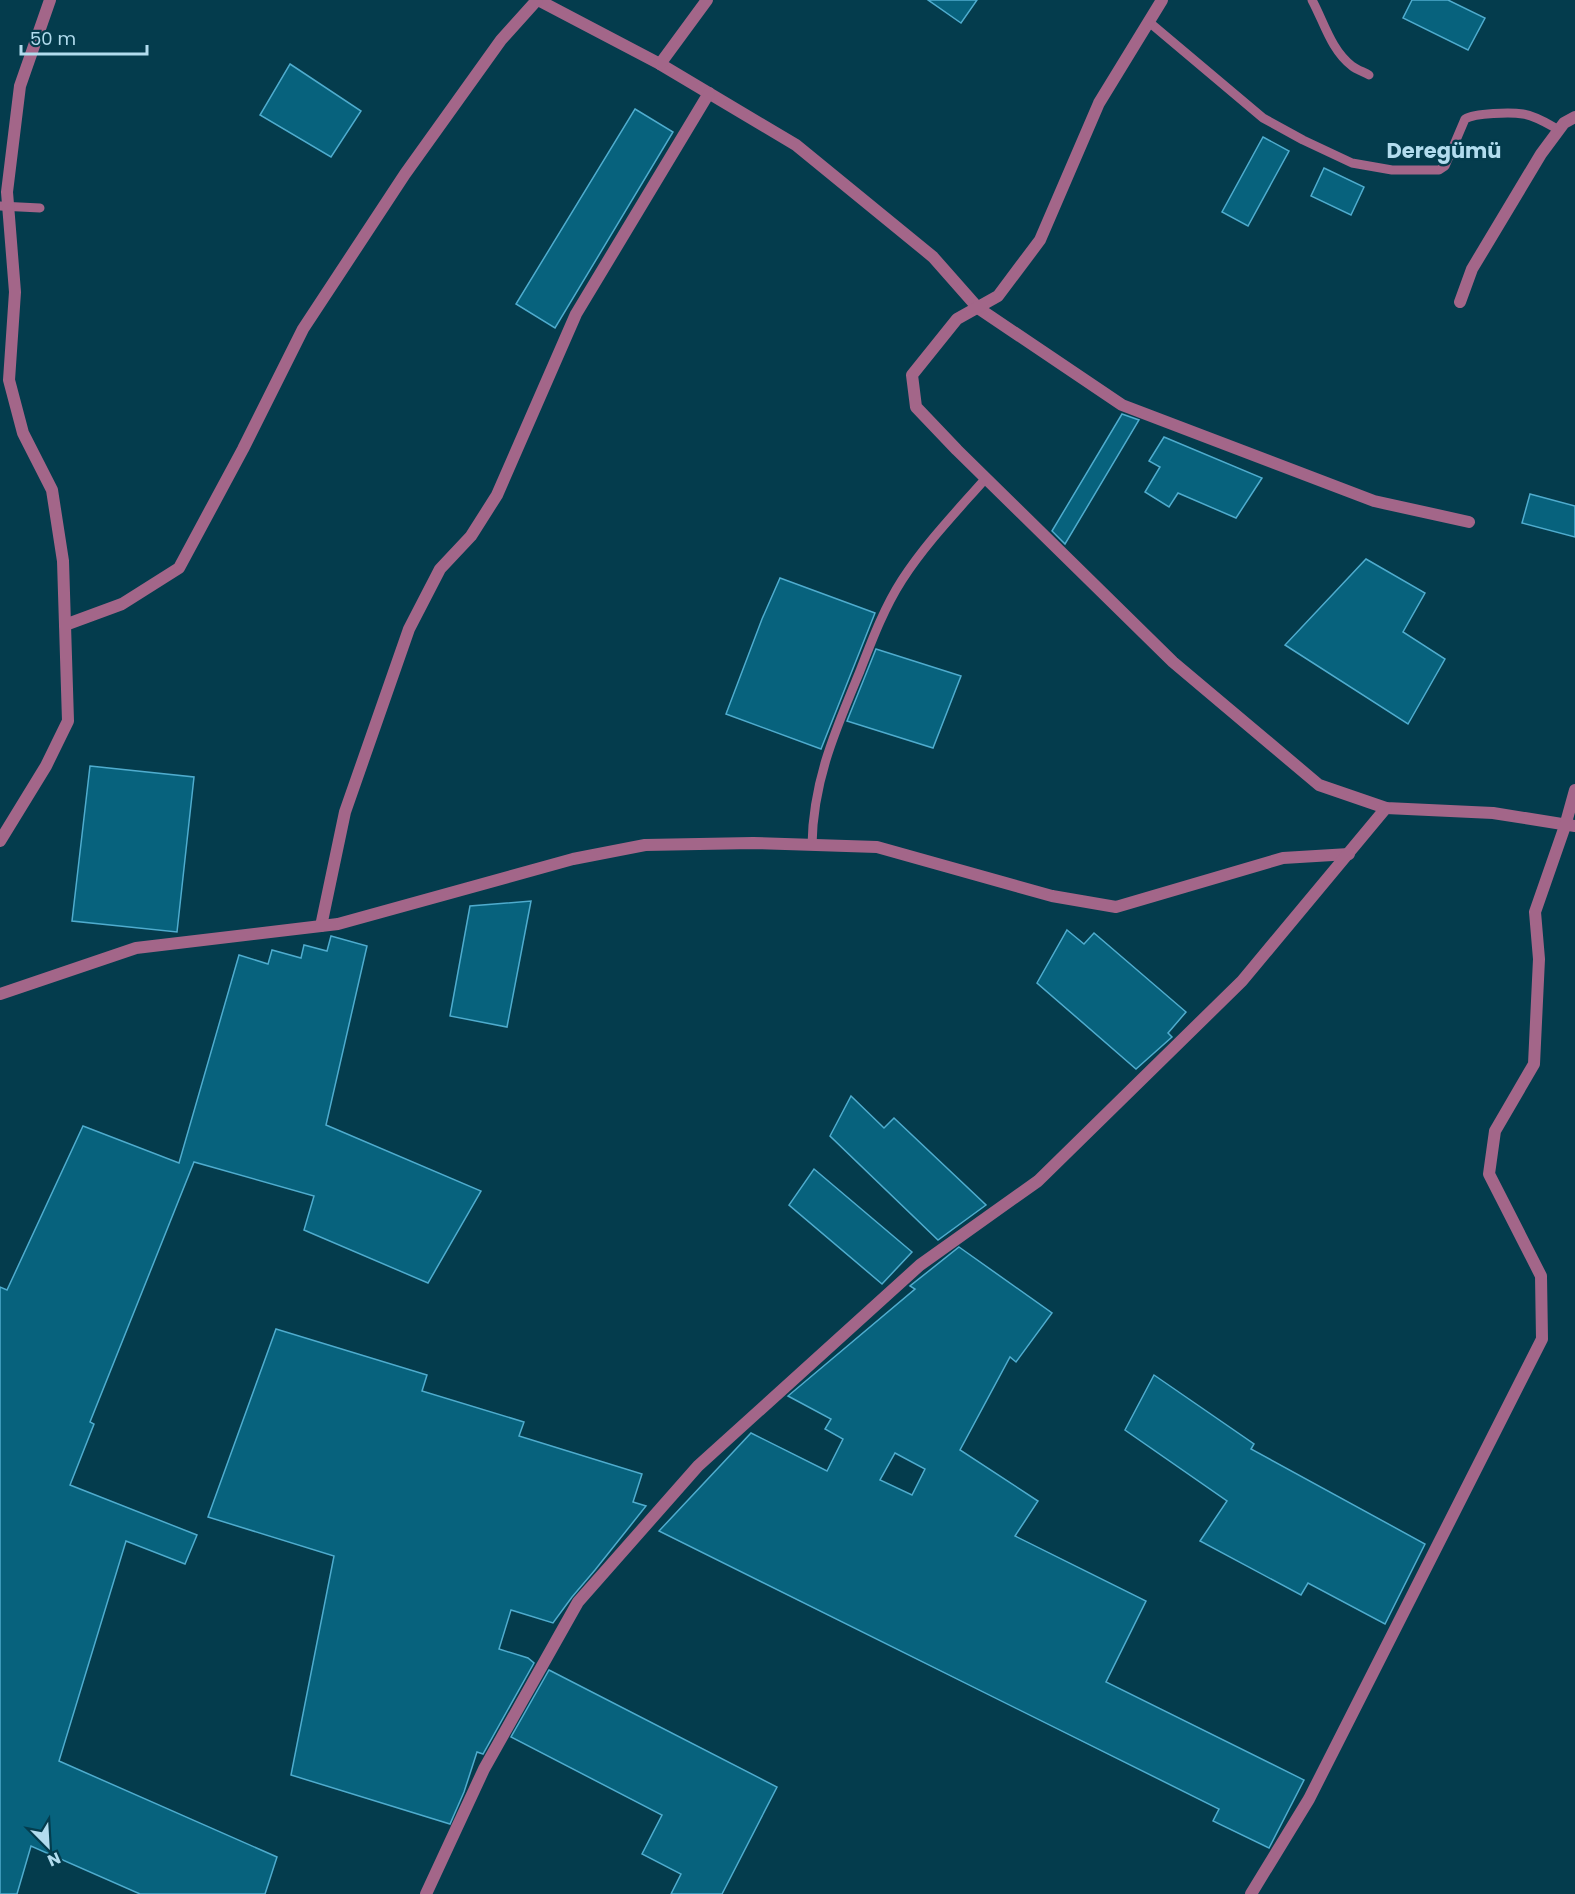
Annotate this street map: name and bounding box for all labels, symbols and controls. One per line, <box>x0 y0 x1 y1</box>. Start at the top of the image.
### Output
scale bar <box>21 18 147 56</box>
text: 50 m <box>30 26 76 51</box>
district label: Deregümü <box>1387 136 1501 165</box>
north arrow <box>18 1816 78 1876</box>
text: N <box>44 1846 64 1872</box>

